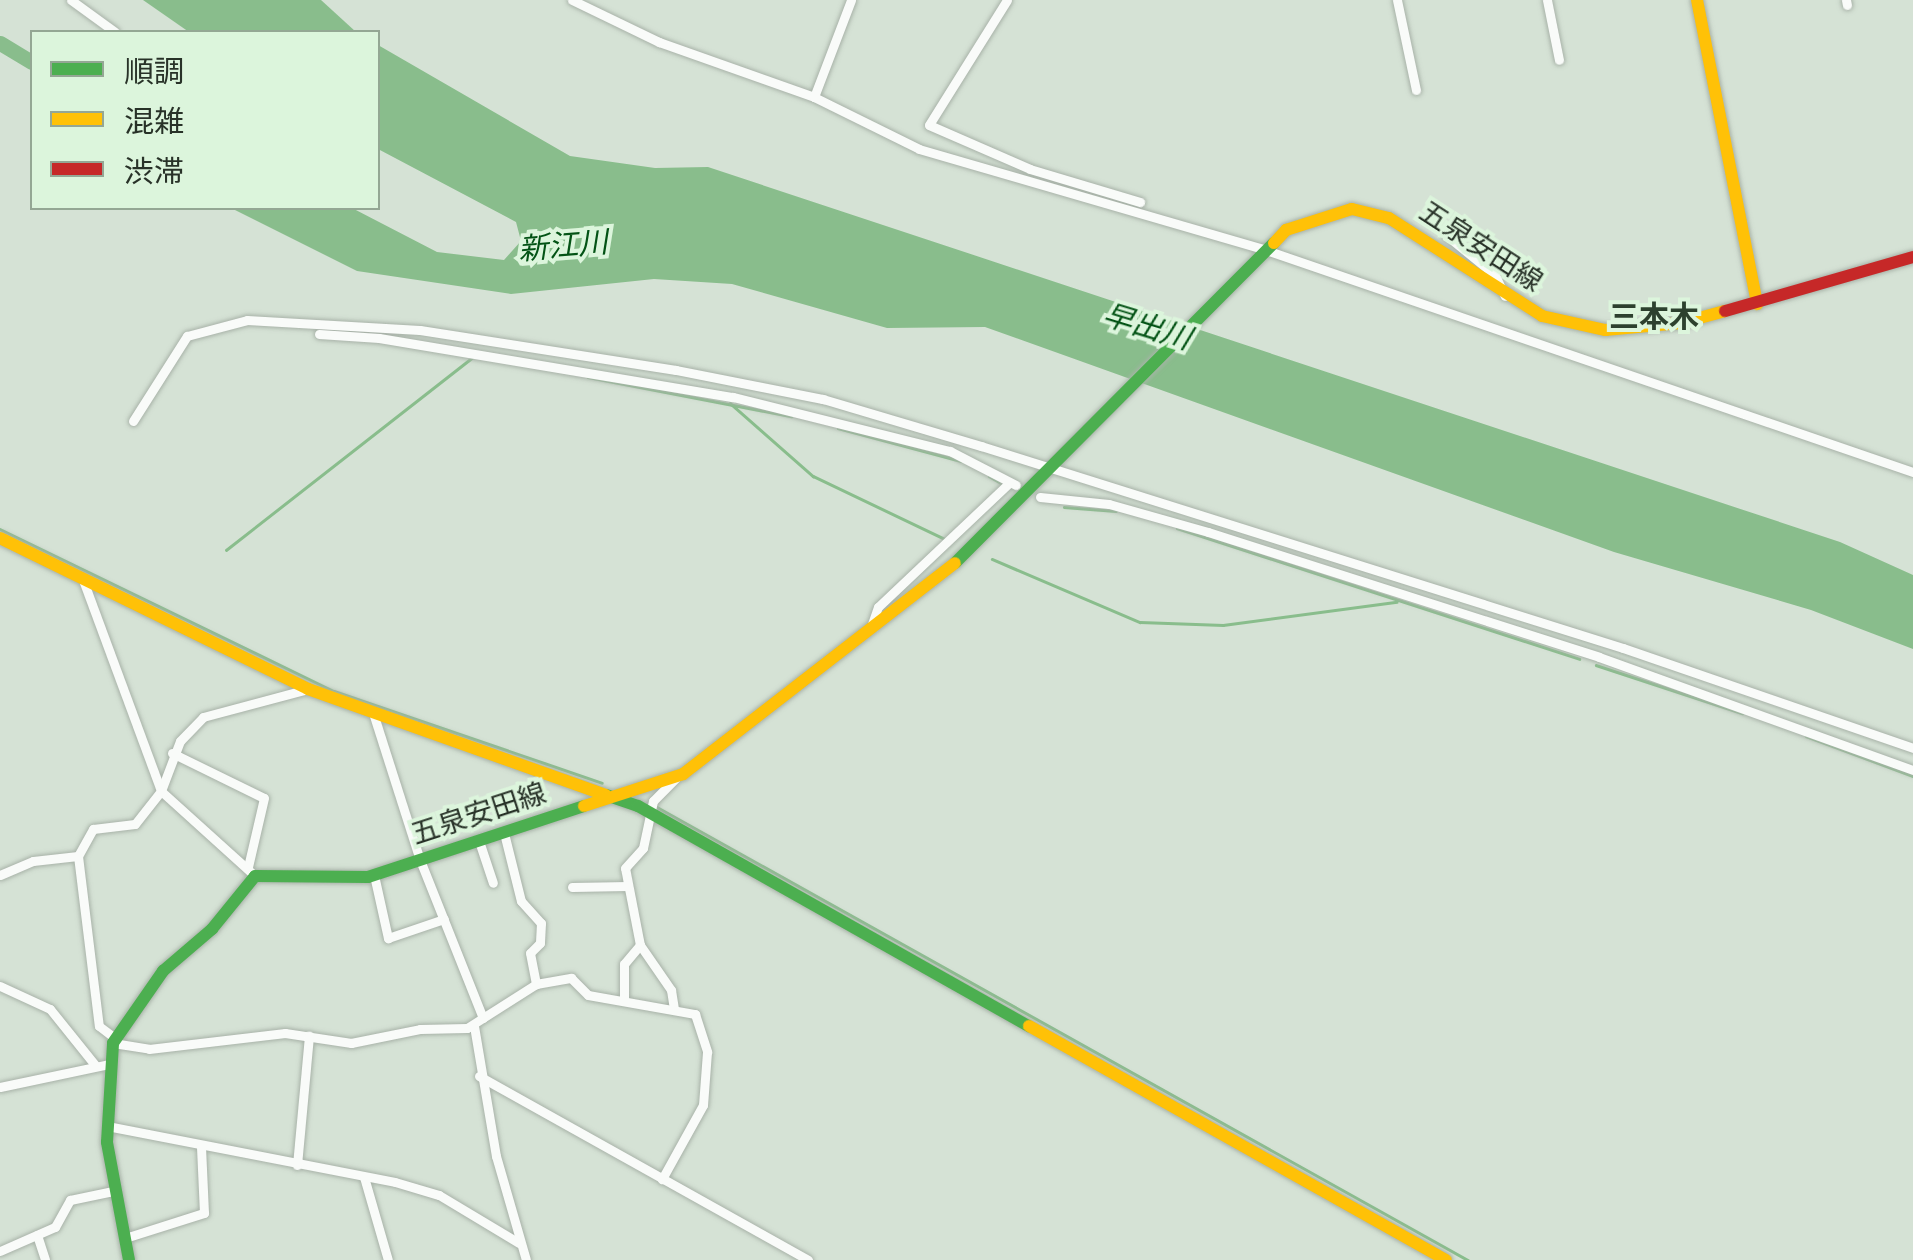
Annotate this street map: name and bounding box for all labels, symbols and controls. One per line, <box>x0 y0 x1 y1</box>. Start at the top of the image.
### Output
legend <box>30 30 380 210</box>
text: 順調 <box>124 55 184 88</box>
text: 混雑 <box>124 105 184 138</box>
text: 渋滞 <box>124 155 184 188</box>
street label: 五泉安田線 <box>1413 195 1549 299</box>
water label: 新江川 <box>517 224 609 268</box>
water label: 早出川 <box>1099 297 1195 357</box>
district label: 三本木 <box>1609 299 1699 335</box>
street label: 五泉安田線 <box>407 776 551 852</box>

